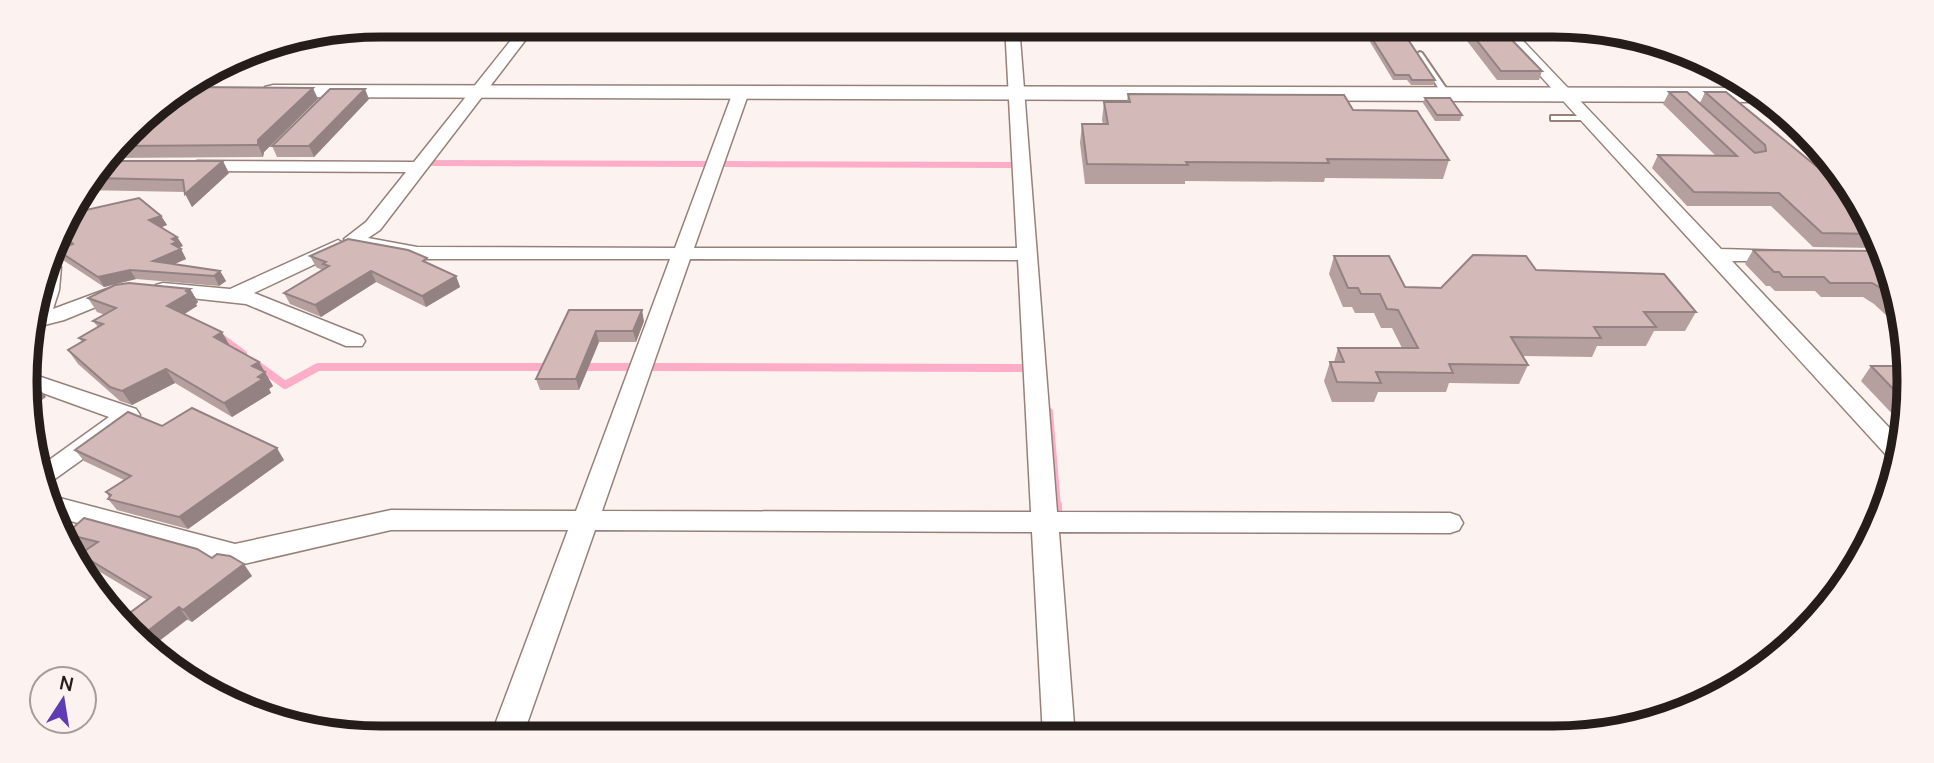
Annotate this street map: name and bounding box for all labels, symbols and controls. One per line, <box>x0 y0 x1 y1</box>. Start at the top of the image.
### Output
north arrow <box>28 665 98 735</box>
text: N <box>57 669 76 698</box>

